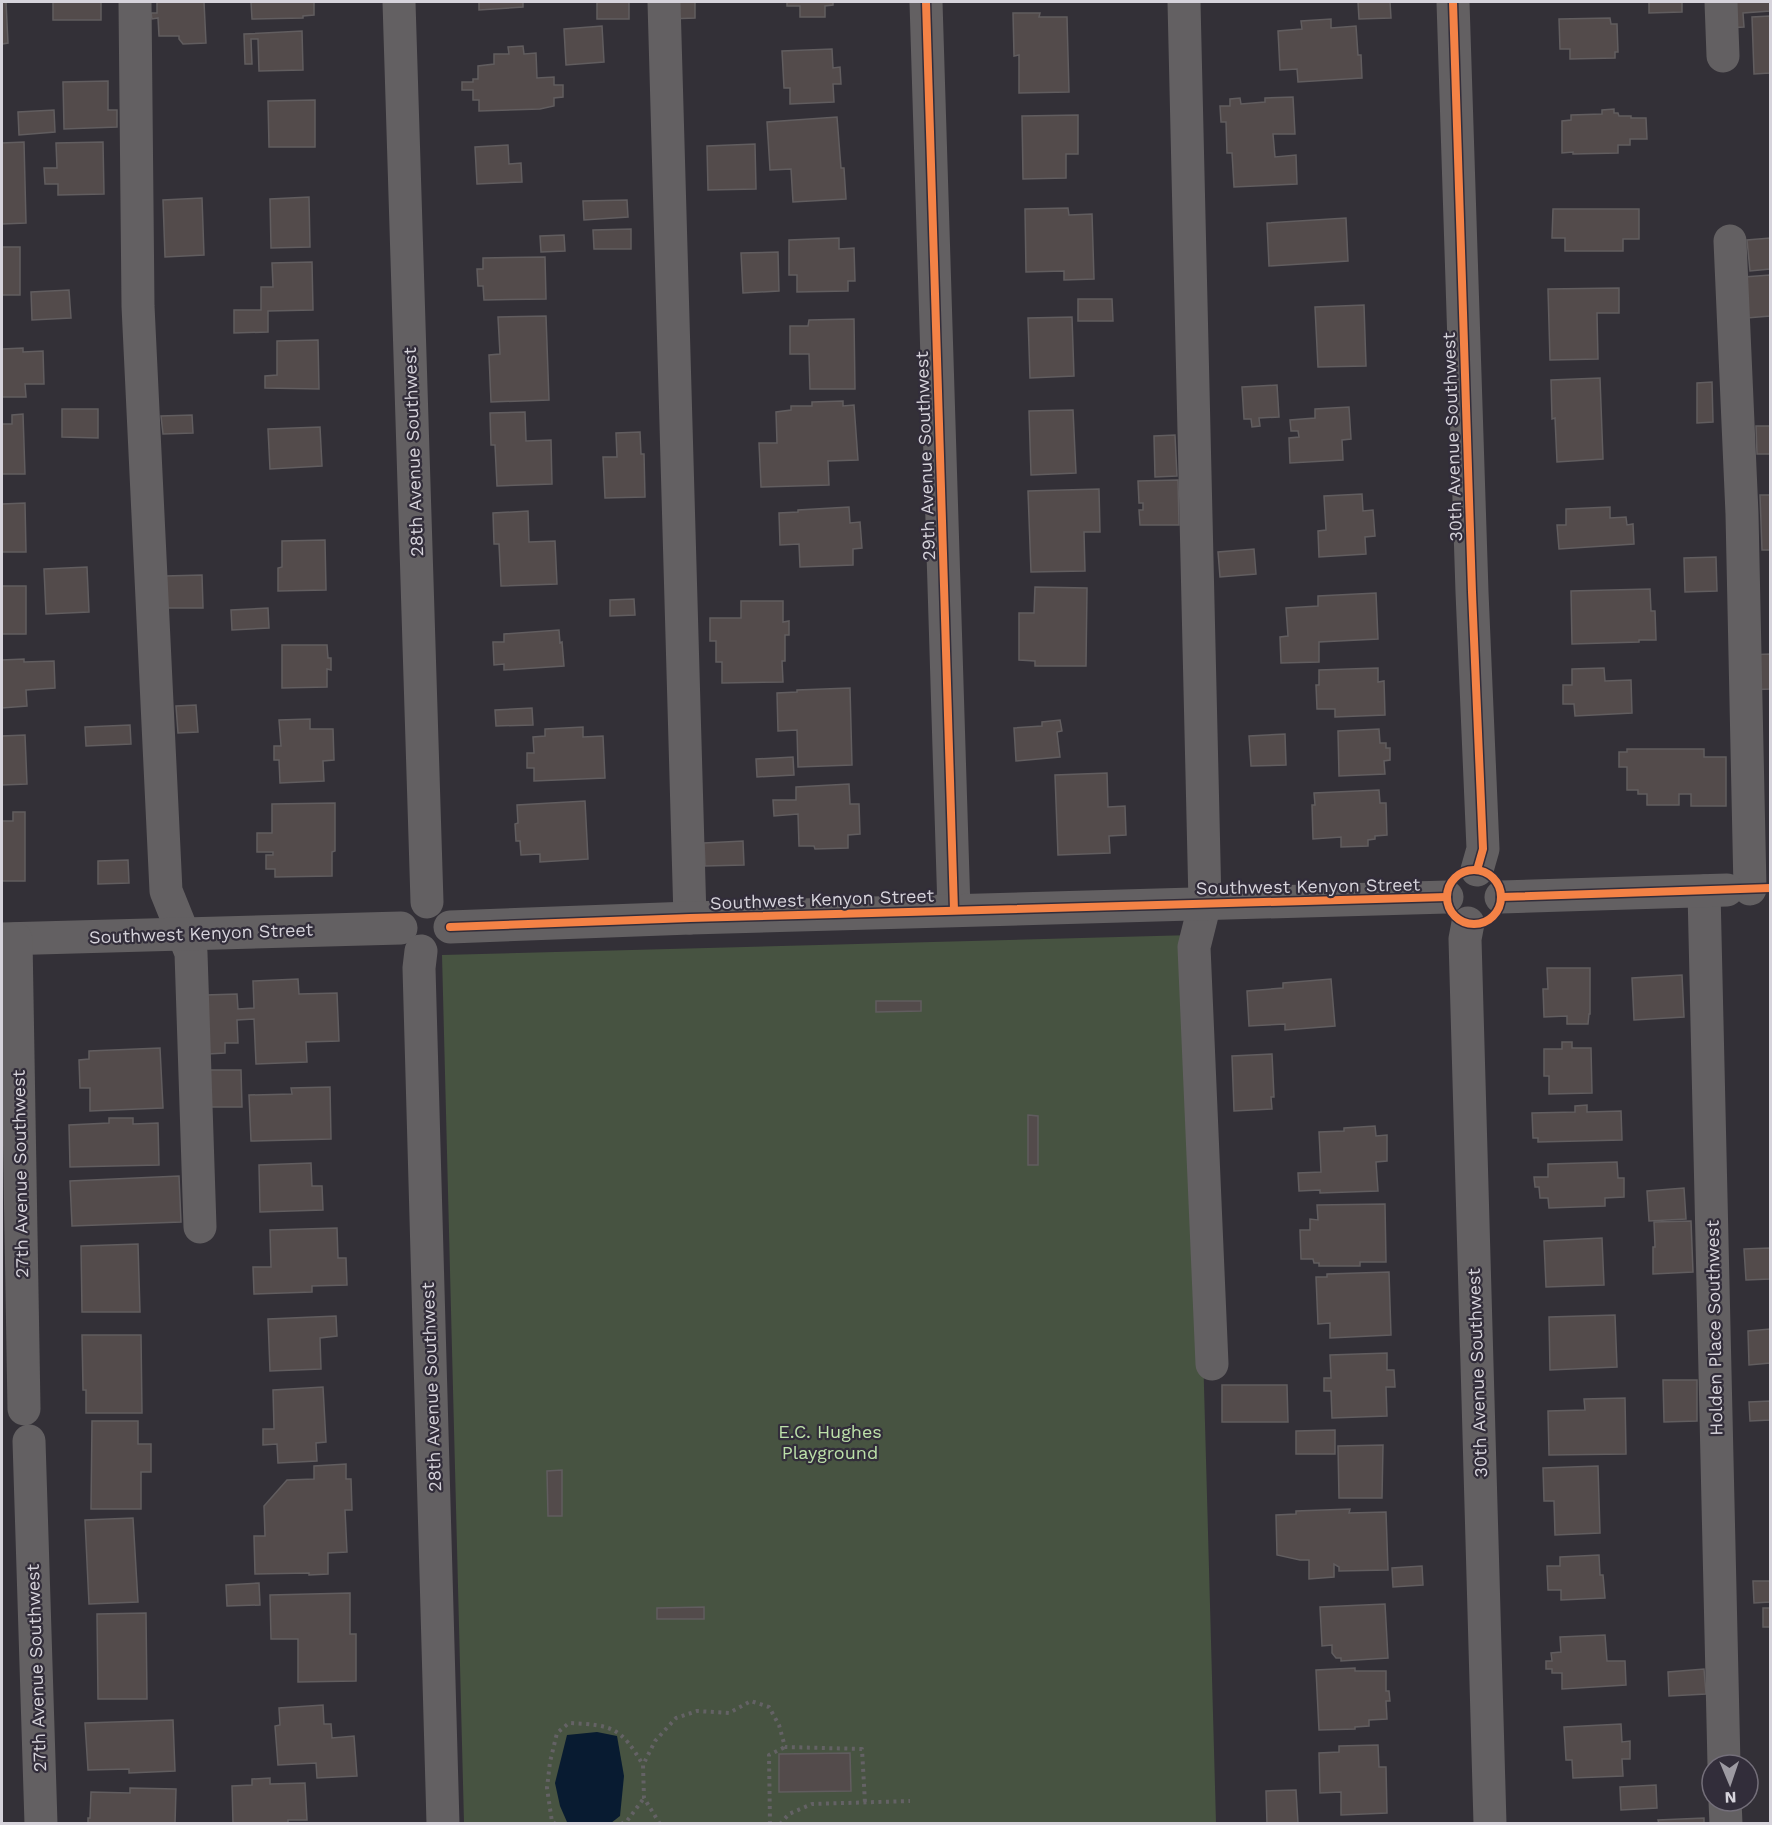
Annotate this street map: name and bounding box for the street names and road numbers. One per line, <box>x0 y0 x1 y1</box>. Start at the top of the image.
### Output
street label: 30th Avenue Southwest <box>1438 331 1466 542</box>
street label: 28th Avenue Southwest <box>399 346 427 557</box>
street label: 29th Avenue Southwest <box>911 350 939 561</box>
street label: Southwest Kenyon Street <box>1196 874 1421 898</box>
street label: Southwest Kenyon Street <box>710 885 935 913</box>
street label: Southwest Kenyon Street <box>89 919 314 947</box>
street label: 27th Avenue Southwest <box>8 1069 32 1278</box>
street label: Holden Place Southwest <box>1702 1219 1726 1436</box>
street label: 30th Avenue Southwest <box>1463 1267 1491 1478</box>
street label: 28th Avenue Southwest <box>417 1281 445 1492</box>
street label: 27th Avenue Southwest <box>22 1563 50 1772</box>

